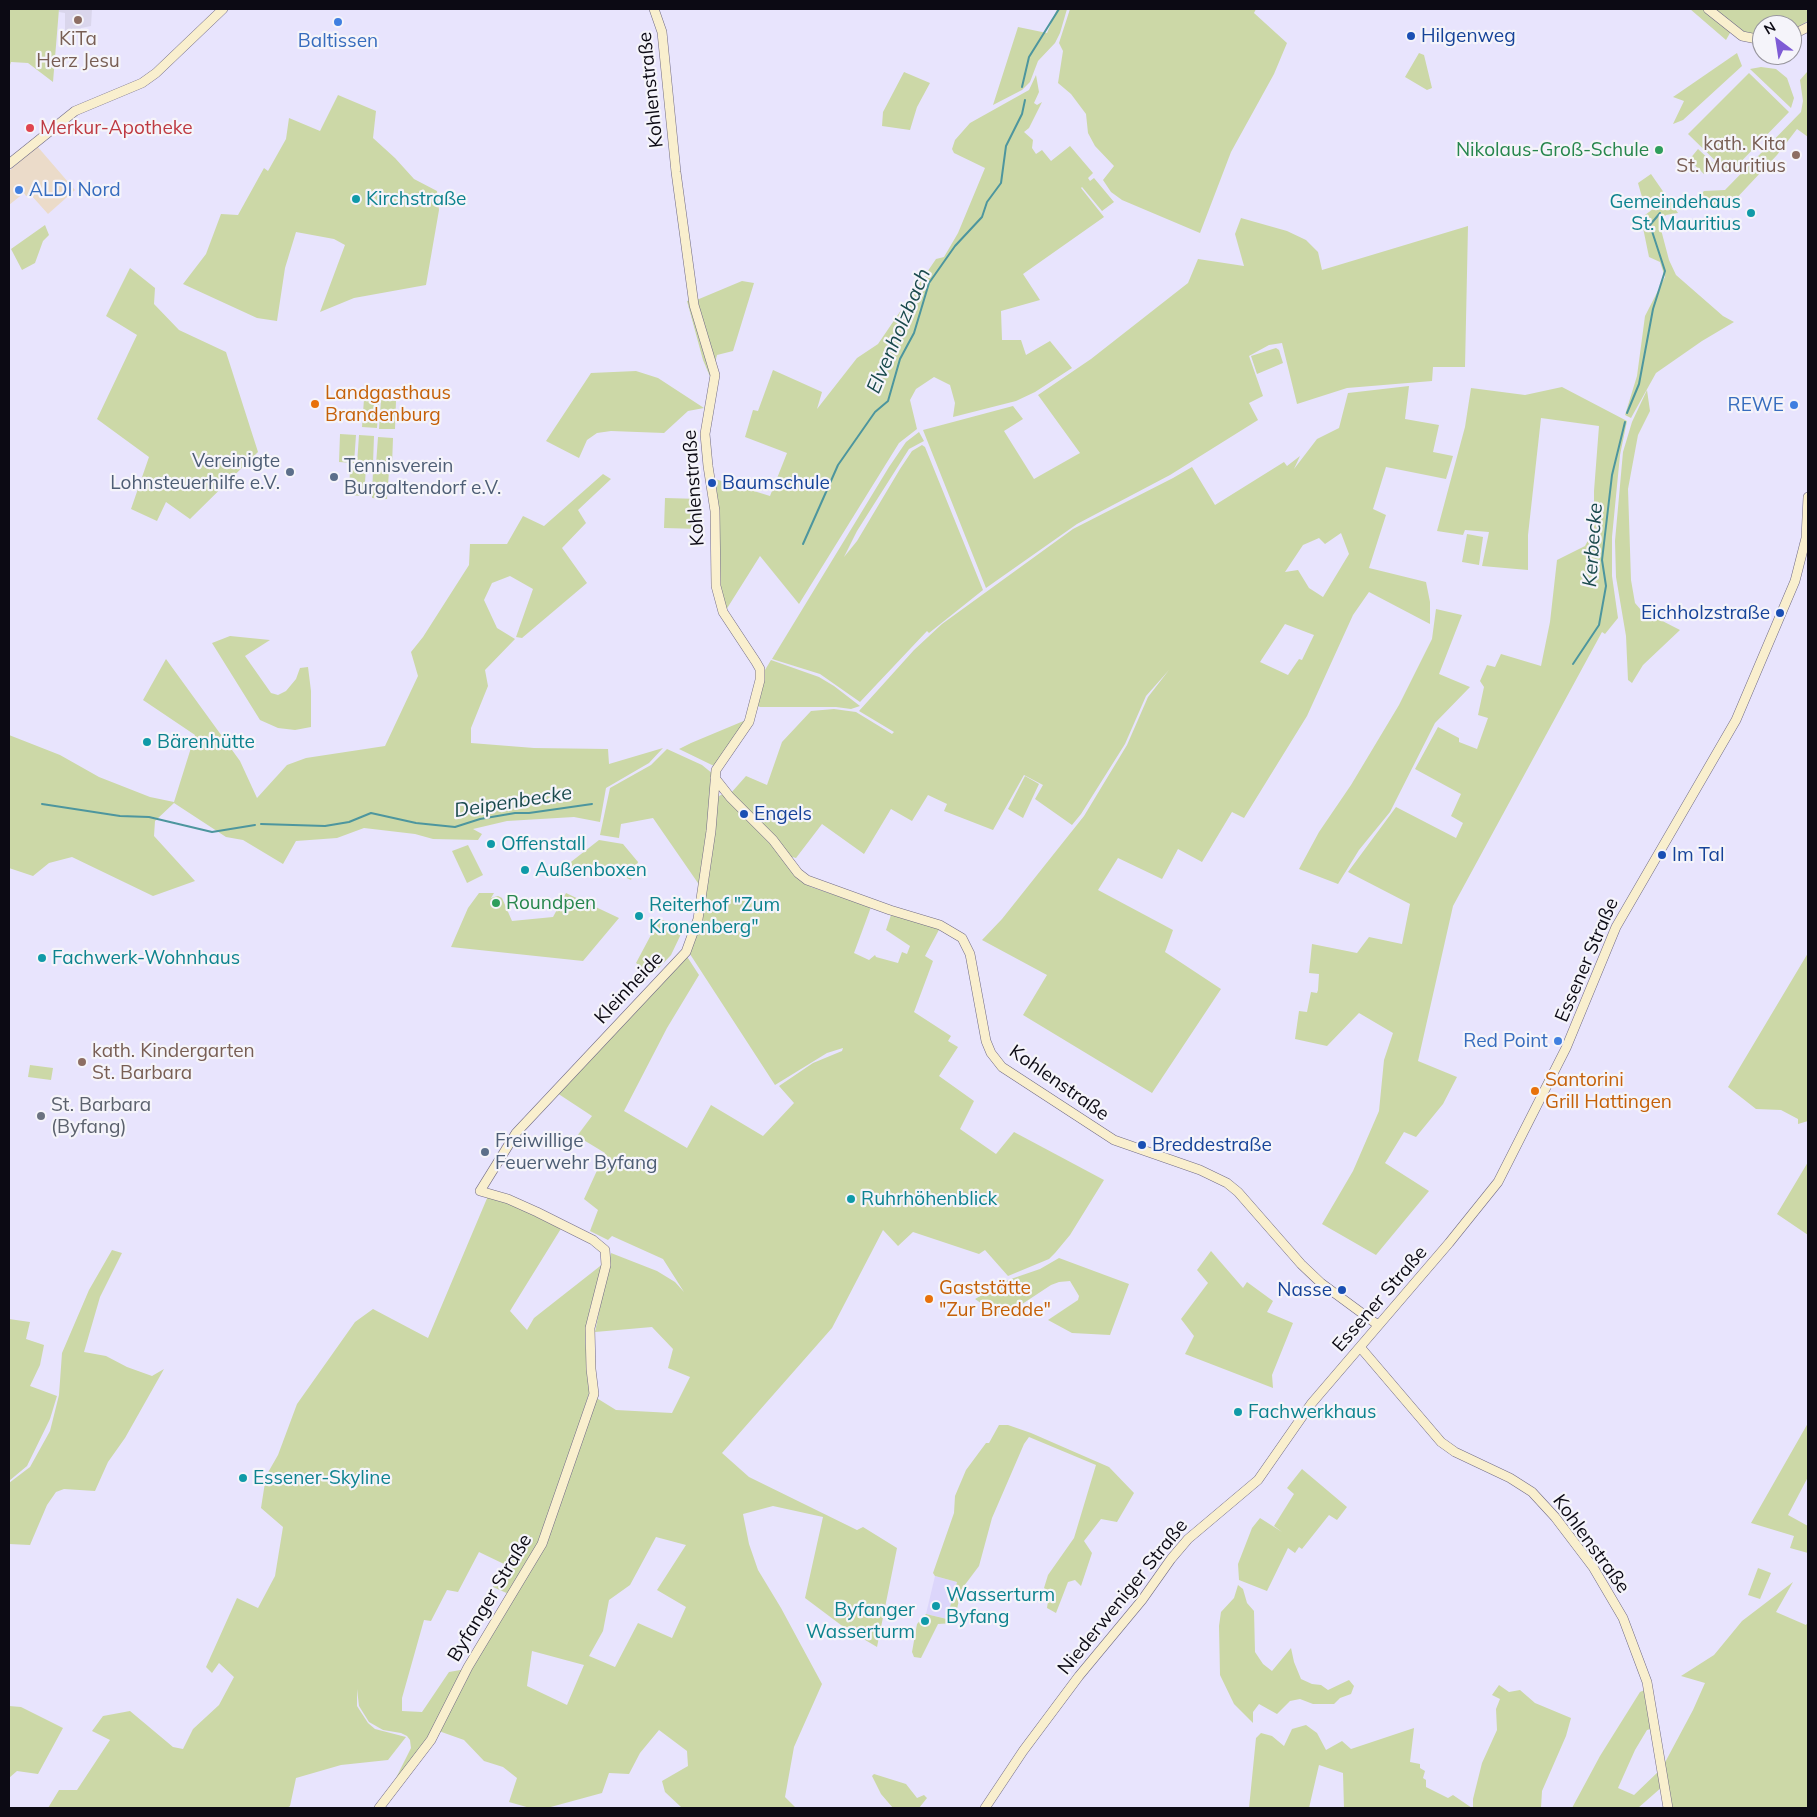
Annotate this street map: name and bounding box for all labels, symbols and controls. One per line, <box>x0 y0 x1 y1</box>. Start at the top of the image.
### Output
marker: KiTa Herz Jesu <box>72 14 84 26</box>
north arrow <box>1752 15 1802 65</box>
marker: Baltissen <box>332 16 344 28</box>
text: N <box>1761 18 1779 38</box>
place label: Hilgenweg <box>1421 25 1516 47</box>
place label: KiTa Herz Jesu <box>36 28 120 72</box>
place label: Baltissen <box>298 30 378 52</box>
marker: Hilgenweg <box>1405 30 1417 42</box>
street label: Kohlenstraße <box>634 31 668 149</box>
place label: Merkur-Apotheke <box>40 117 193 139</box>
marker: Merkur-Apotheke <box>24 122 36 134</box>
place label: kath. Kita St. Mauritius <box>1676 133 1786 177</box>
place label: Nikolaus-Groß-Schule <box>1456 139 1649 161</box>
marker: Nikolaus-Groß-Schule <box>1653 144 1665 156</box>
marker: kath. Kita St. Mauritius <box>1790 149 1802 161</box>
place label: ALDI Nord <box>29 179 121 201</box>
marker: ALDI Nord <box>13 184 25 196</box>
place label: Kirchstraße <box>366 188 466 210</box>
place label: Gemeindehaus St. Mauritius <box>1609 191 1741 235</box>
marker: Kirchstraße <box>350 193 362 205</box>
marker: Gemeindehaus St. Mauritius <box>1745 207 1757 219</box>
water label: Elvenholzbach <box>862 265 936 397</box>
place label: Landgasthaus Brandenburg <box>325 382 451 426</box>
place label: REWE <box>1728 394 1784 416</box>
marker: Landgasthaus Brandenburg <box>309 398 321 410</box>
marker: REWE <box>1788 399 1800 411</box>
street label: Kohlenstraße <box>679 429 709 547</box>
place label: Vereinigte Lohnsteuerhilfe e.V. <box>110 450 280 494</box>
place label: Tennisverein Burgaltendorf e.V. <box>344 455 501 499</box>
marker: Vereinigte Lohnsteuerhilfe e.V. <box>284 466 296 478</box>
marker: Tennisverein Burgaltendorf e.V. <box>328 471 340 483</box>
place label: Baumschule <box>722 472 830 494</box>
marker: Baumschule <box>706 477 718 489</box>
water label: Kerbecke <box>1578 502 1608 588</box>
place label: Eichholzstraße <box>1641 602 1770 624</box>
marker: Eichholzstraße <box>1774 607 1786 619</box>
place label: Bärenhütte <box>157 731 255 753</box>
marker: Bärenhütte <box>141 736 153 748</box>
water label: Deipenbecke <box>452 781 574 823</box>
place label: Engels <box>754 803 812 825</box>
marker: Engels <box>738 808 750 820</box>
place label: Offenstall <box>501 833 586 855</box>
marker: Offenstall <box>485 838 497 850</box>
place label: Im Tal <box>1672 844 1725 866</box>
marker: Im Tal <box>1656 849 1668 861</box>
place label: Außenboxen <box>535 859 647 881</box>
marker: Außenboxen <box>519 864 531 876</box>
place label: Roundpen <box>506 892 596 914</box>
place label: Reiterhof "Zum Kronenberg" <box>649 894 780 938</box>
street label: Essener Straße <box>1551 895 1623 1025</box>
marker: Roundpen <box>490 897 502 909</box>
marker: Reiterhof "Zum Kronenberg" <box>633 910 645 922</box>
place label: Fachwerk-Wohnhaus <box>52 947 240 969</box>
street label: Kleinheide <box>590 947 668 1029</box>
marker: Fachwerk-Wohnhaus <box>36 952 48 964</box>
place label: Red Point <box>1463 1030 1548 1052</box>
marker: Red Point <box>1552 1035 1564 1047</box>
place label: kath. Kindergarten St. Barbara <box>92 1040 255 1084</box>
street label: Kohlenstraße <box>1005 1040 1113 1126</box>
marker: kath. Kindergarten St. Barbara <box>76 1056 88 1068</box>
place label: Santorini Grill Hattingen <box>1545 1069 1672 1113</box>
marker: Santorini Grill Hattingen <box>1529 1085 1541 1097</box>
place label: St. Barbara (Byfang) <box>51 1094 151 1138</box>
marker: St. Barbara (Byfang) <box>35 1110 47 1122</box>
place label: Freiwillige Feuerwehr Byfang <box>495 1130 658 1174</box>
place label: Breddestraße <box>1152 1134 1272 1156</box>
marker: Breddestraße <box>1136 1139 1148 1151</box>
marker: Freiwillige Feuerwehr Byfang <box>479 1146 491 1158</box>
place label: Ruhrhöhenblick <box>861 1188 997 1210</box>
marker: Ruhrhöhenblick <box>845 1193 857 1205</box>
street label: Essener Straße <box>1328 1241 1432 1357</box>
place label: Gaststätte "Zur Bredde" <box>939 1277 1051 1321</box>
place label: Nasse <box>1277 1279 1332 1301</box>
marker: Nasse <box>1336 1284 1348 1296</box>
marker: Gaststätte "Zur Bredde" <box>923 1293 935 1305</box>
place label: Fachwerkhaus <box>1248 1401 1376 1423</box>
marker: Fachwerkhaus <box>1232 1406 1244 1418</box>
place label: Essener-Skyline <box>253 1467 391 1489</box>
marker: Essener-Skyline <box>237 1472 249 1484</box>
street label: Kohlenstraße <box>1548 1490 1634 1598</box>
street label: Niederweniger Straße <box>1053 1515 1193 1679</box>
street label: Byfanger Straße <box>443 1530 537 1666</box>
place label: Wasserturm Byfang <box>946 1584 1055 1628</box>
place label: Byfanger Wasserturm <box>806 1599 915 1643</box>
marker: Wasserturm Byfang <box>930 1600 942 1612</box>
marker: Byfanger Wasserturm <box>919 1615 931 1627</box>

